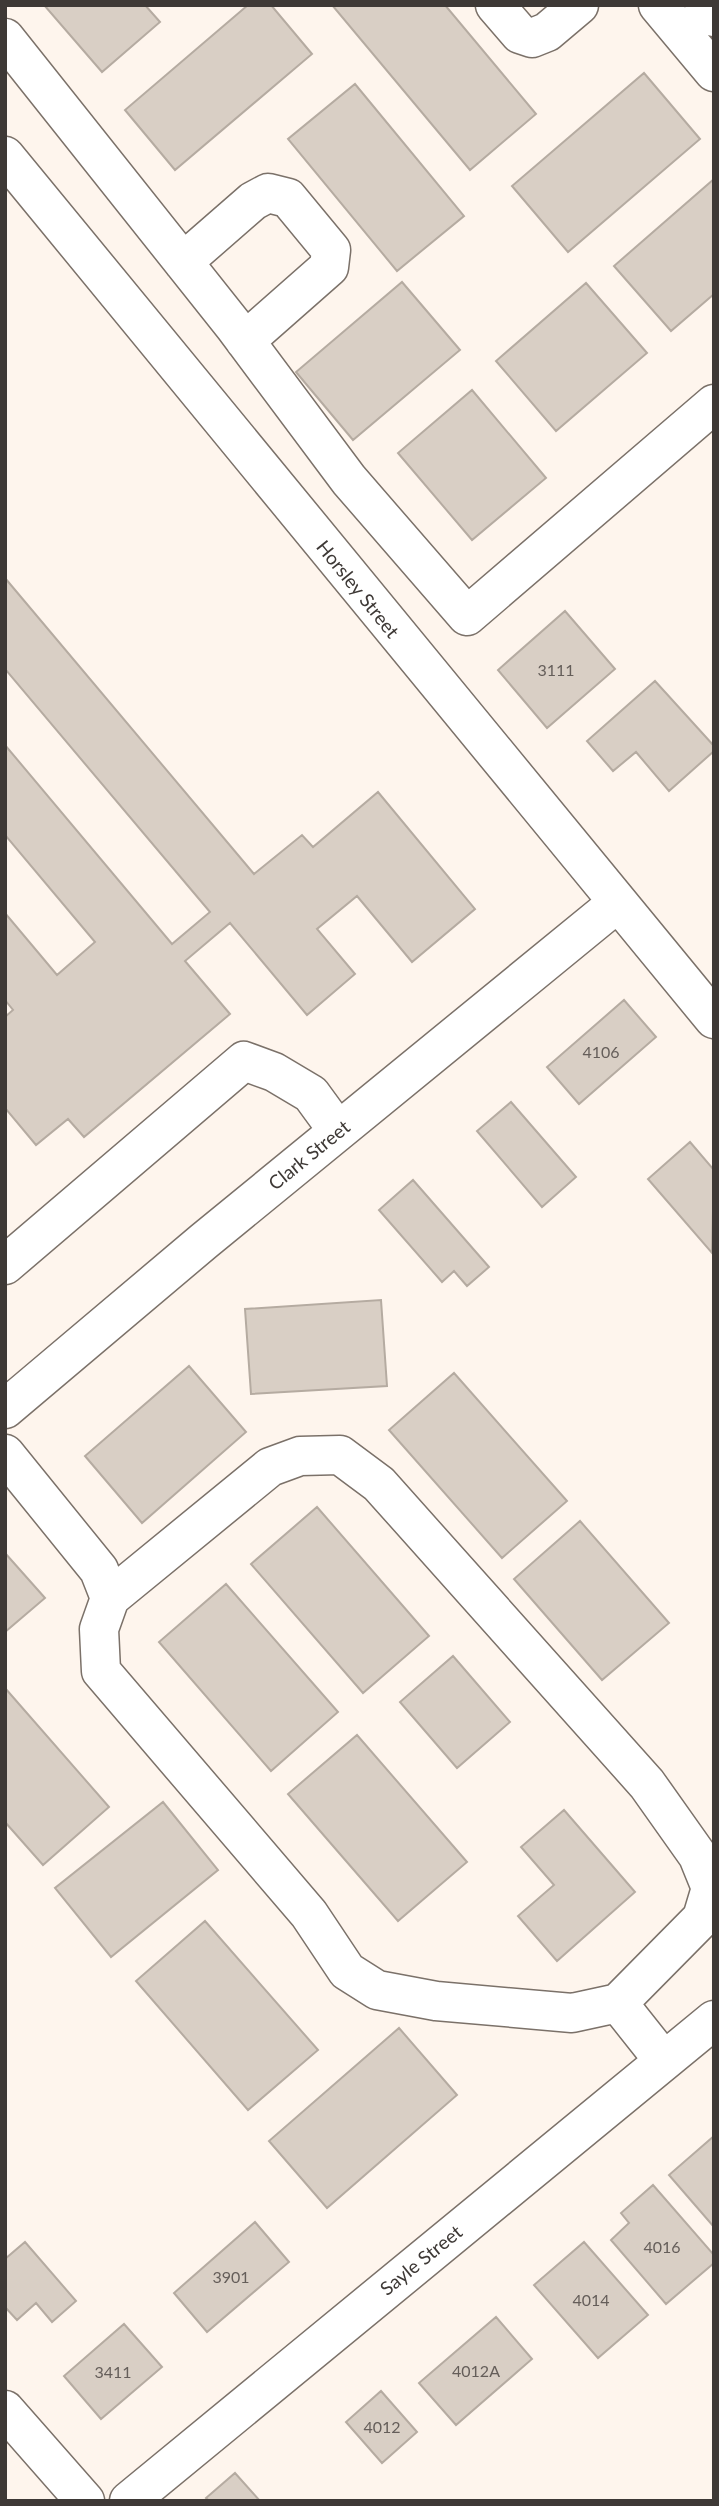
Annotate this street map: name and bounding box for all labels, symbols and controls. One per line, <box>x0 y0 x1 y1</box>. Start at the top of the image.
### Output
street label: Horsley Street <box>312 535 405 642</box>
house number: 3111 <box>537 660 575 679</box>
house number: 4106 <box>582 1042 620 1061</box>
street label: Clark Street <box>263 1115 354 1194</box>
street label: Sayle Street <box>375 2220 466 2300</box>
house number: 4016 <box>643 2237 681 2256</box>
house number: 3901 <box>212 2267 250 2286</box>
house number: 4014 <box>572 2290 610 2309</box>
house number: 4012A <box>452 2361 500 2380</box>
house number: 3411 <box>94 2362 132 2381</box>
house number: 4012 <box>363 2417 401 2436</box>

